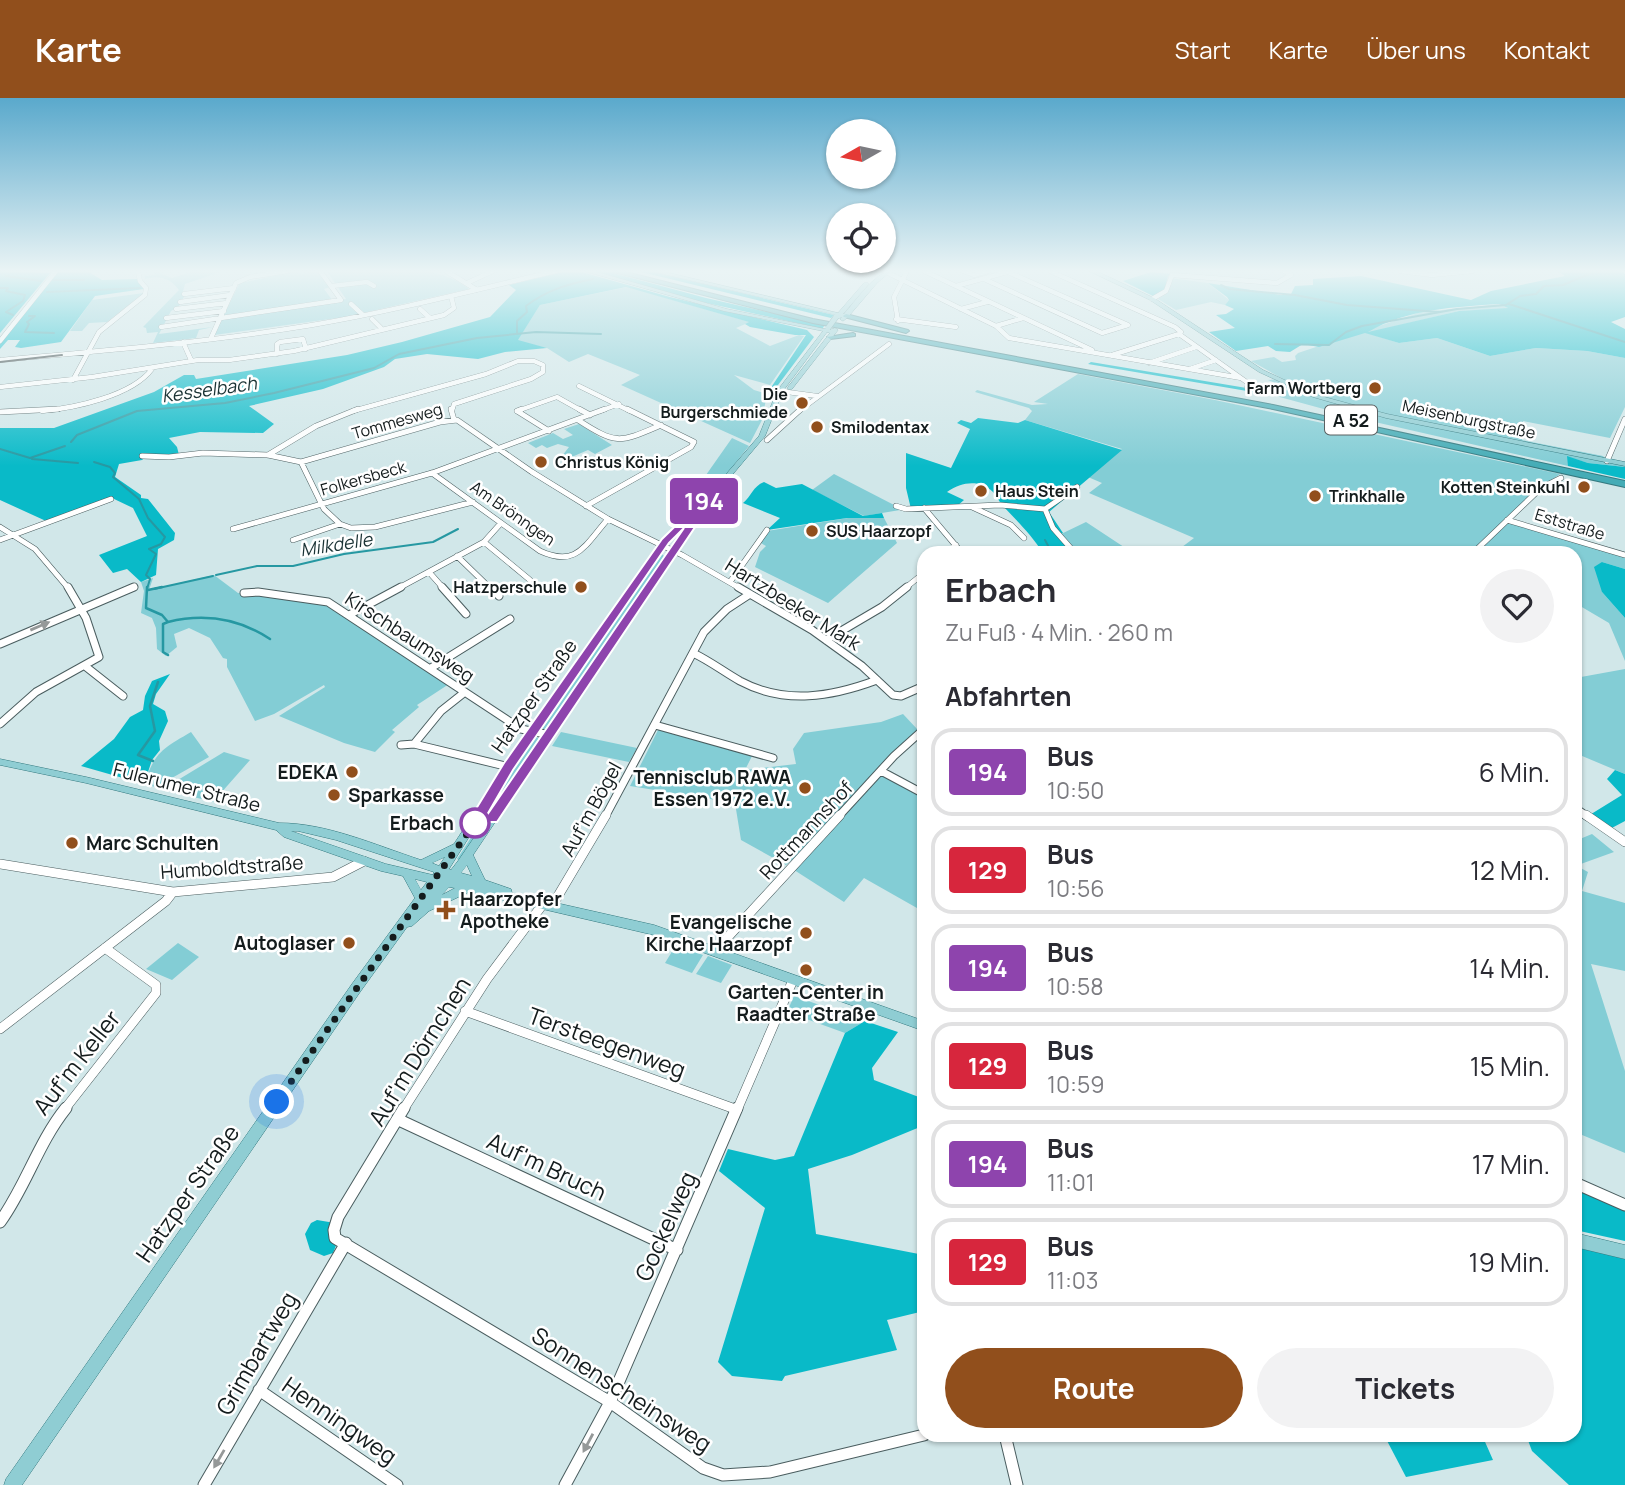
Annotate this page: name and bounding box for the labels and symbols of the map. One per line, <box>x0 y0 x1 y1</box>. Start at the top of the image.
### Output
north arrow <box>826 119 896 189</box>
water label: Kesselbach <box>160 370 259 408</box>
place label: Farm Wortberg <box>1247 377 1361 399</box>
marker: Farm Wortberg <box>1367 380 1383 396</box>
place label: Die Burgerschmiede <box>660 383 788 423</box>
street label: Meisenburgstraße <box>1400 394 1538 444</box>
marker: Die Burgerschmiede <box>794 395 810 411</box>
street label: Tommesweg <box>349 398 445 444</box>
road number: A 52 <box>1325 406 1377 434</box>
place label: Smilodentax <box>831 416 929 438</box>
marker: Smilodentax <box>809 419 825 435</box>
place label: Christus König <box>555 451 669 473</box>
marker: Christus König <box>533 454 549 470</box>
street label: Folkersbeck <box>318 455 409 501</box>
street label: Am Brönngen <box>466 476 560 550</box>
place label: Kotten Steinkuhl <box>1441 476 1570 498</box>
line badge: 194 <box>664 478 744 524</box>
marker: Kotten Steinkuhl <box>1576 479 1592 495</box>
place label: Haus Stein <box>995 480 1079 502</box>
marker: Haus Stein <box>973 483 989 499</box>
place label: Trinkhalle <box>1329 485 1406 507</box>
marker: Trinkhalle <box>1307 488 1323 504</box>
street label: Eststraße <box>1532 503 1608 545</box>
place label: SUS Haarzopf <box>826 520 931 542</box>
marker: SUS Haarzopf <box>804 523 820 539</box>
water label: Milkdelle <box>298 526 375 562</box>
street label: Hartzbeeker Mark <box>720 552 866 656</box>
place label: Hatzperschule <box>453 576 567 598</box>
marker: Hatzperschule <box>573 579 589 595</box>
street label: Kirschbaumsweg <box>340 585 480 689</box>
one-way arrow <box>30 620 51 631</box>
street label: Hatzper Straße <box>485 634 583 758</box>
street label: Fulerumer Straße <box>111 756 263 818</box>
street label: Auf'm Bögel <box>554 757 628 861</box>
place label: EDEKA <box>277 759 338 785</box>
marker: EDEKA <box>344 764 360 780</box>
place label: Tennisclub RAWA Essen 1972 e.V. <box>633 764 791 812</box>
street label: Rottmannshof <box>754 775 859 885</box>
marker: Tennisclub RAWA Essen 1972 e.V. <box>797 780 813 796</box>
place label: Sparkasse <box>348 782 444 808</box>
marker: Sparkasse <box>326 787 342 803</box>
marker: Erbach <box>460 808 490 838</box>
place label: Erbach <box>390 810 454 836</box>
place label: Marc Schulten <box>86 830 219 856</box>
marker: Marc Schulten <box>64 835 80 851</box>
street label: Humboldtstraße <box>160 849 304 885</box>
place label: Haarzopfer Apotheke <box>460 886 562 934</box>
marker: Haarzopfer Apotheke <box>438 902 454 918</box>
place label: Evangelische Kirche Haarzopf <box>646 909 792 957</box>
marker: Evangelische Kirche Haarzopf <box>798 925 814 941</box>
place label: Autoglaser <box>234 930 335 956</box>
marker: Autoglaser <box>341 935 357 951</box>
marker: Garten-Center in Raadter Straße <box>798 962 814 978</box>
street label: Auf'm Dörnchen <box>360 970 478 1132</box>
place label: Garten-Center in Raadter Straße <box>728 979 884 1027</box>
street label: Tersteegenweg <box>524 999 690 1085</box>
street label: Auf'm Keller <box>25 1003 127 1121</box>
your location <box>259 1084 294 1119</box>
street label: Hatzper Straße <box>128 1118 246 1268</box>
street label: Auf'm Bruch <box>482 1124 612 1208</box>
street label: Gockelweg <box>627 1166 703 1286</box>
street label: Grimbartweg <box>208 1285 304 1421</box>
street label: Sonnenscheinsweg <box>526 1319 718 1459</box>
street label: Henningweg <box>276 1369 404 1471</box>
one-way arrow <box>582 1434 594 1453</box>
one-way arrow <box>213 1449 225 1468</box>

